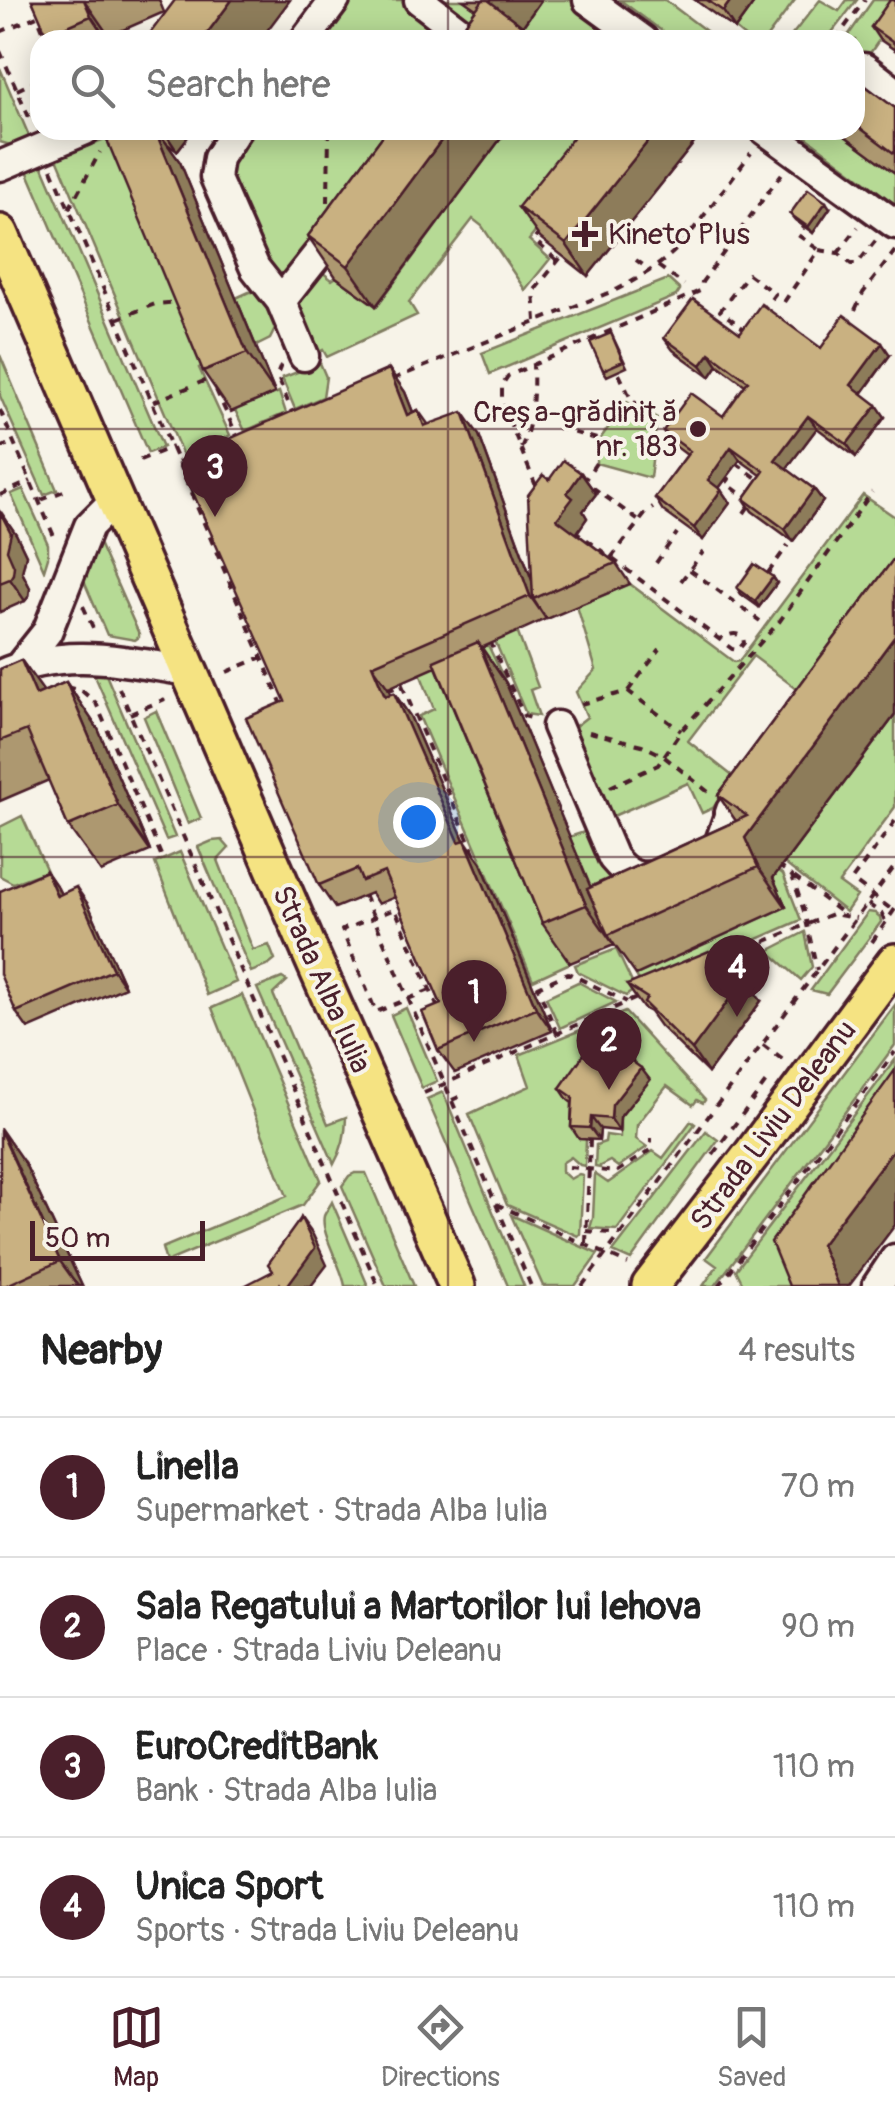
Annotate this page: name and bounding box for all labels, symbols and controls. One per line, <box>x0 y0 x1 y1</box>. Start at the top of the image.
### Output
search box <box>30 30 865 140</box>
icon: search <box>65 58 120 113</box>
text: Search here <box>145 61 331 109</box>
place label: Kineto Plus <box>608 216 750 253</box>
marker: Kineto Plus <box>572 221 598 247</box>
place label: Creșa-grădiniță nr. 183 <box>473 394 678 465</box>
marker: Creșa-grădiniță nr. 183 <box>687 418 709 440</box>
pin: 3 <box>182 434 248 517</box>
your location <box>393 797 444 848</box>
street label: Strada Alba Iulia <box>264 880 379 1079</box>
pin: 4 <box>704 934 770 1017</box>
pin: 1 <box>442 960 506 1042</box>
pin: 2 <box>576 1008 642 1090</box>
street label: Strada Liviu Deleanu <box>682 1013 865 1238</box>
scale bar <box>30 1216 205 1260</box>
text: 50 m <box>45 1221 110 1256</box>
text: Nearby <box>40 1325 162 1377</box>
text: 4 results <box>738 1331 855 1371</box>
text: Linella <box>135 1443 239 1491</box>
text: 1 <box>66 1467 79 1507</box>
text: 70 m <box>781 1467 855 1507</box>
text: Supermarket · Strada Alba Iulia <box>135 1491 548 1531</box>
text: Sala Regatului a Martorilor lui Iehova <box>135 1583 701 1631</box>
text: 2 <box>64 1607 81 1647</box>
text: 90 m <box>781 1607 855 1647</box>
text: Place · Strada Liviu Deleanu <box>135 1631 502 1671</box>
text: EuroCreditBank <box>135 1723 378 1771</box>
text: 3 <box>64 1747 81 1787</box>
text: 110 m <box>773 1747 855 1787</box>
text: Bank · Strada Alba Iulia <box>135 1771 437 1811</box>
text: Unica Sport <box>135 1863 323 1911</box>
text: 4 <box>63 1887 82 1927</box>
text: 110 m <box>773 1887 855 1927</box>
text: Sports · Strada Liviu Deleanu <box>135 1911 519 1951</box>
tab: Map <box>109 2000 164 2095</box>
tab: Directions <box>381 2000 500 2095</box>
tab: Saved <box>717 2000 786 2095</box>

